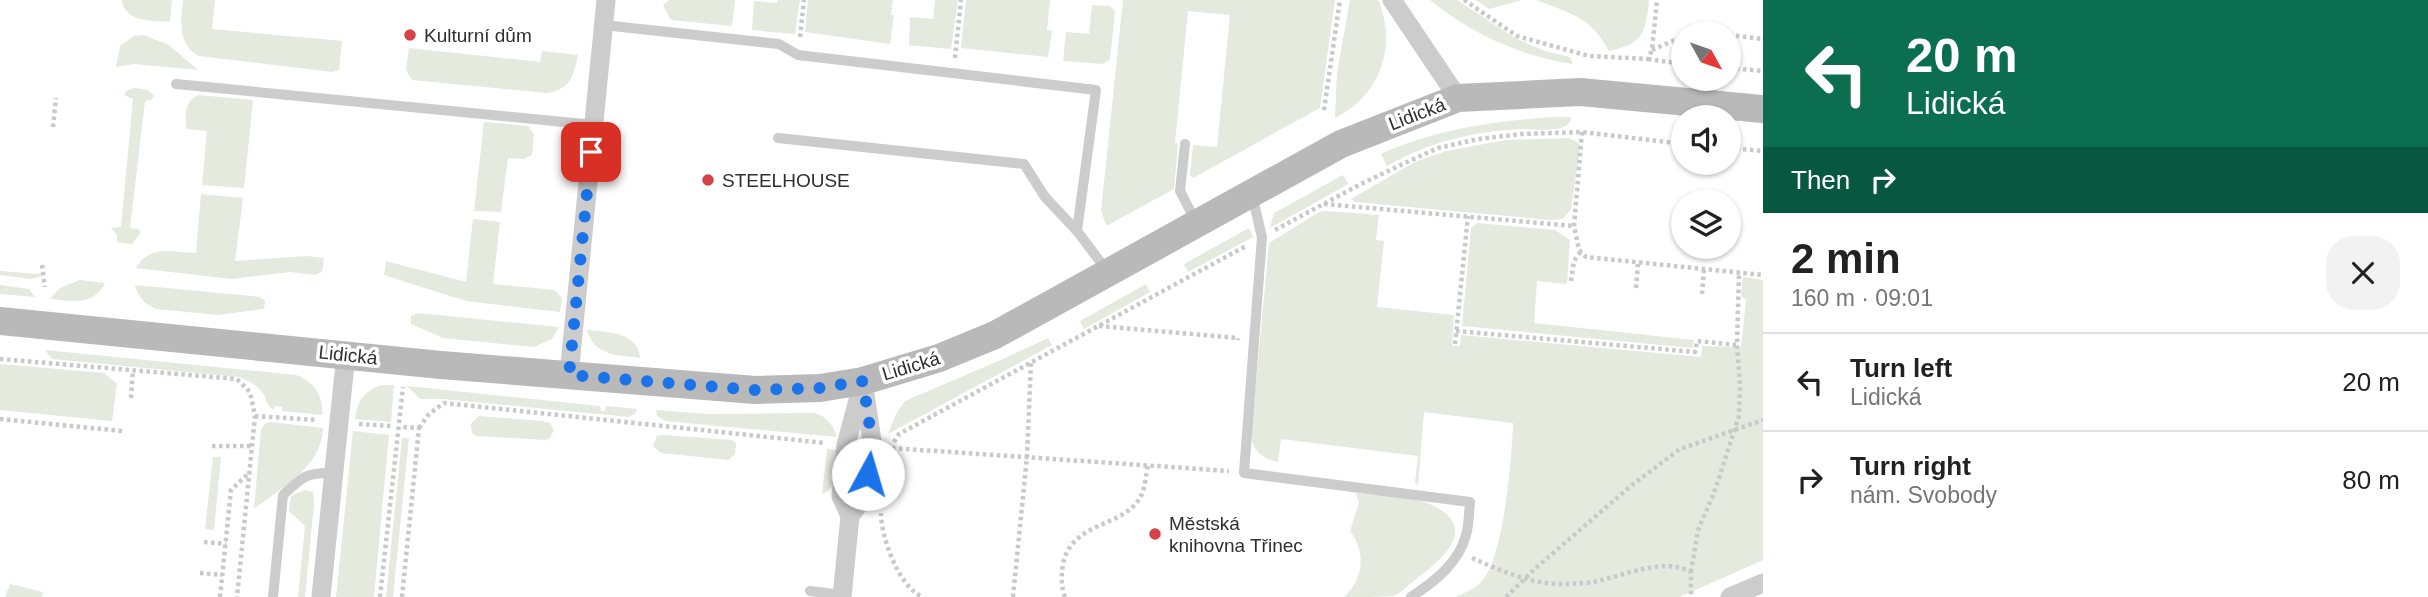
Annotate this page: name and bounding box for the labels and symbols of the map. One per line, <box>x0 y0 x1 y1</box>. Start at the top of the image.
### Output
north arrow <box>1671 21 1741 91</box>
place label: Kulturní dům <box>424 25 532 46</box>
marker: Kulturní dům <box>402 27 418 43</box>
street label: Lidická <box>1386 93 1449 134</box>
pin <box>561 122 621 182</box>
place label: STEELHOUSE <box>722 170 850 191</box>
marker: STEELHOUSE <box>700 172 716 188</box>
street label: Lidická <box>317 341 379 369</box>
street label: Lidická <box>880 347 943 385</box>
position arrow <box>831 437 905 511</box>
place label: Městská knihovna Třinec <box>1169 513 1303 556</box>
marker: Městská knihovna Třinec <box>1147 526 1163 542</box>

